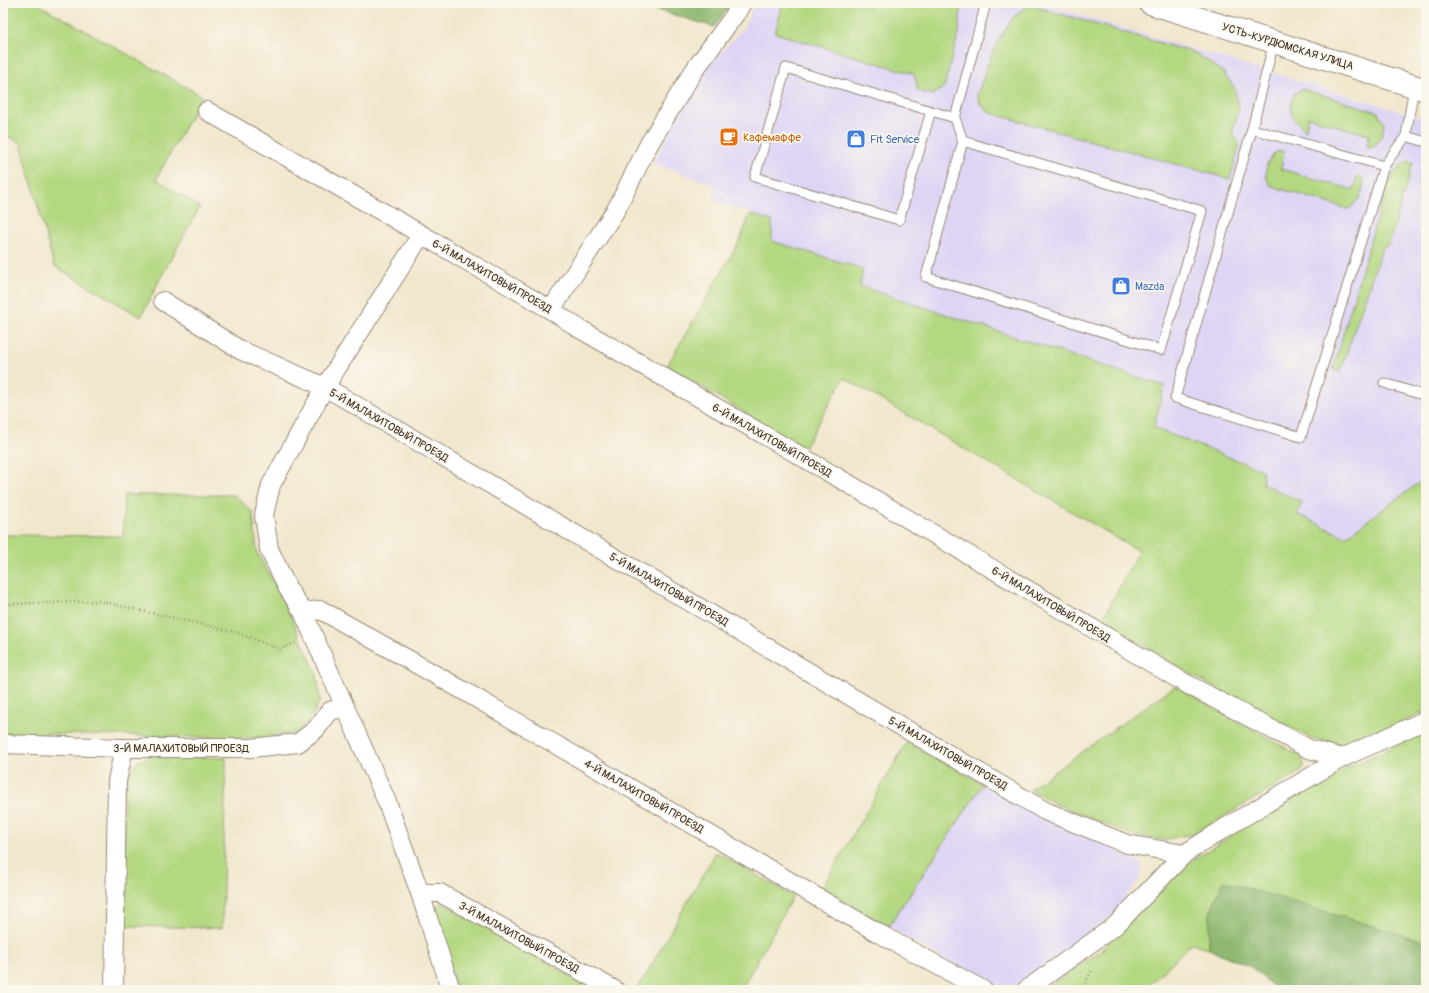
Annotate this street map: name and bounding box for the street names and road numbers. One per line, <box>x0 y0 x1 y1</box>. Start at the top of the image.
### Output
street label: УСТЬ-КУРДЮМСКАЯ УЛИЦА <box>1220 20 1355 73</box>
street label: 6-Й МАЛАХИТОВЫЙ ПРОЕЗД <box>430 237 554 316</box>
street label: 5-Й МАЛАХИТОВЫЙ ПРОЕЗД <box>327 386 451 465</box>
street label: 6-Й МАЛАХИТОВЫЙ ПРОЕЗД <box>710 401 834 480</box>
street label: 5-Й МАЛАХИТОВЫЙ ПРОЕЗД <box>607 550 731 629</box>
street label: 6-Й МАЛАХИТОВЫЙ ПРОЕЗД <box>989 564 1113 645</box>
street label: 5-Й МАЛАХИТОВЫЙ ПРОЕЗД <box>886 714 1010 793</box>
street label: 3-Й МАЛАХИТОВЫЙ ПРОЕЗД <box>113 742 249 755</box>
street label: 4-Й МАЛАХИТОВЫЙ ПРОЕЗД <box>582 757 706 836</box>
street label: 3-Й МАЛАХИТОВЫЙ ПРОЕЗД <box>456 899 581 976</box>

